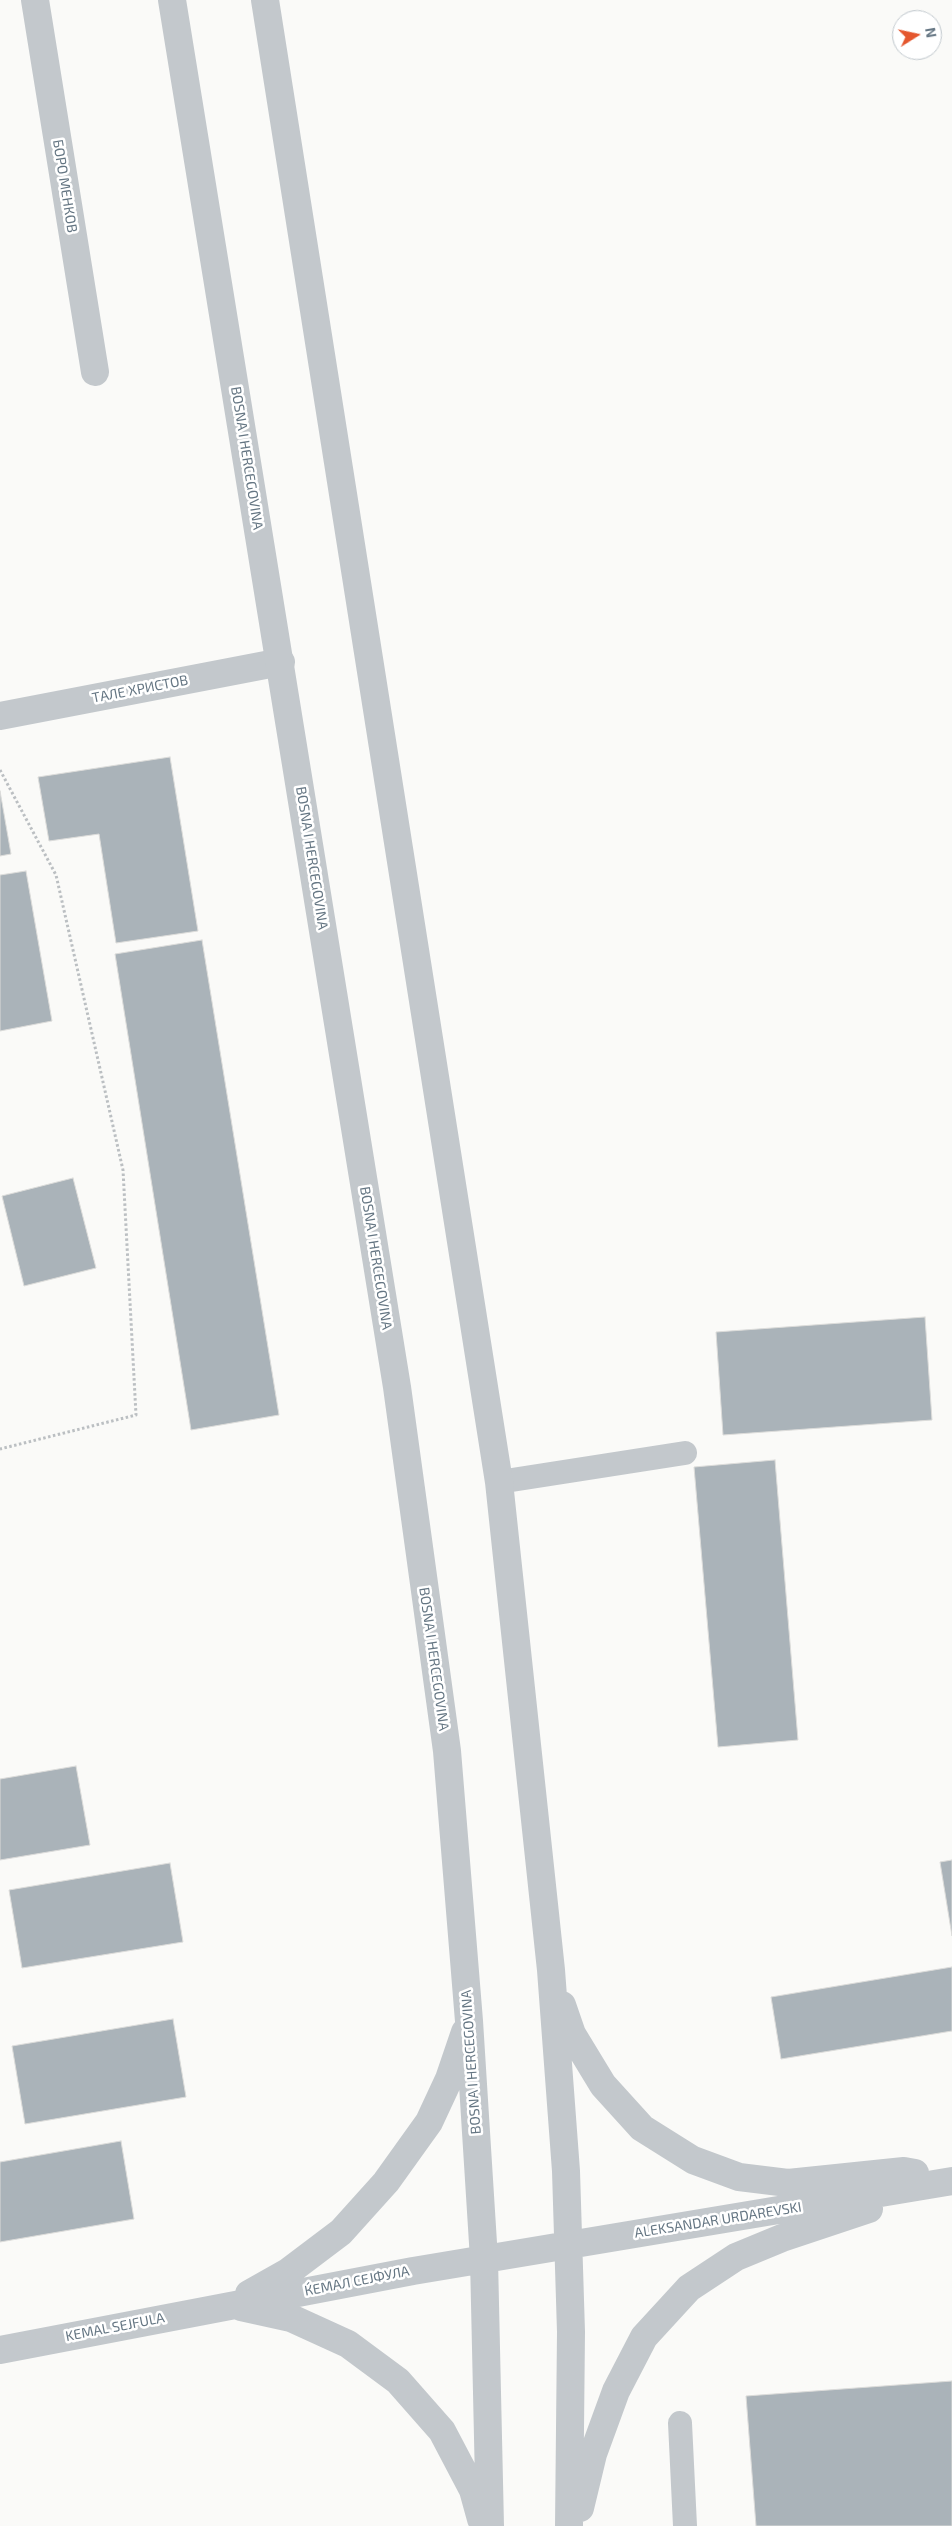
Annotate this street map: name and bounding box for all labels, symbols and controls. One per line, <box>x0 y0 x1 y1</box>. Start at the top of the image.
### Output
north arrow <box>892 10 942 60</box>
text: N <box>922 26 941 39</box>
street label: БОРО МЕНКОВ <box>49 138 81 234</box>
street label: BOSNA I HERCEGOVINA <box>227 385 267 531</box>
street label: ТАЛЕ ХРИСТОВ <box>91 671 189 707</box>
street label: BOSNA I HERCEGOVINA <box>292 785 332 931</box>
street label: BOSNA I HERCEGOVINA <box>356 1185 396 1331</box>
street label: BOSNA I HERCEGOVINA <box>416 1586 452 1732</box>
street label: BOSNA I HERCEGOVINA <box>458 1989 484 2135</box>
street label: ALEKSANDAR URDAREVSKI <box>633 2198 803 2242</box>
street label: ЌЕМАЛ СЕЈФУЛА <box>303 2263 411 2299</box>
street label: KEMAL SEJFULA <box>64 2309 166 2345</box>

